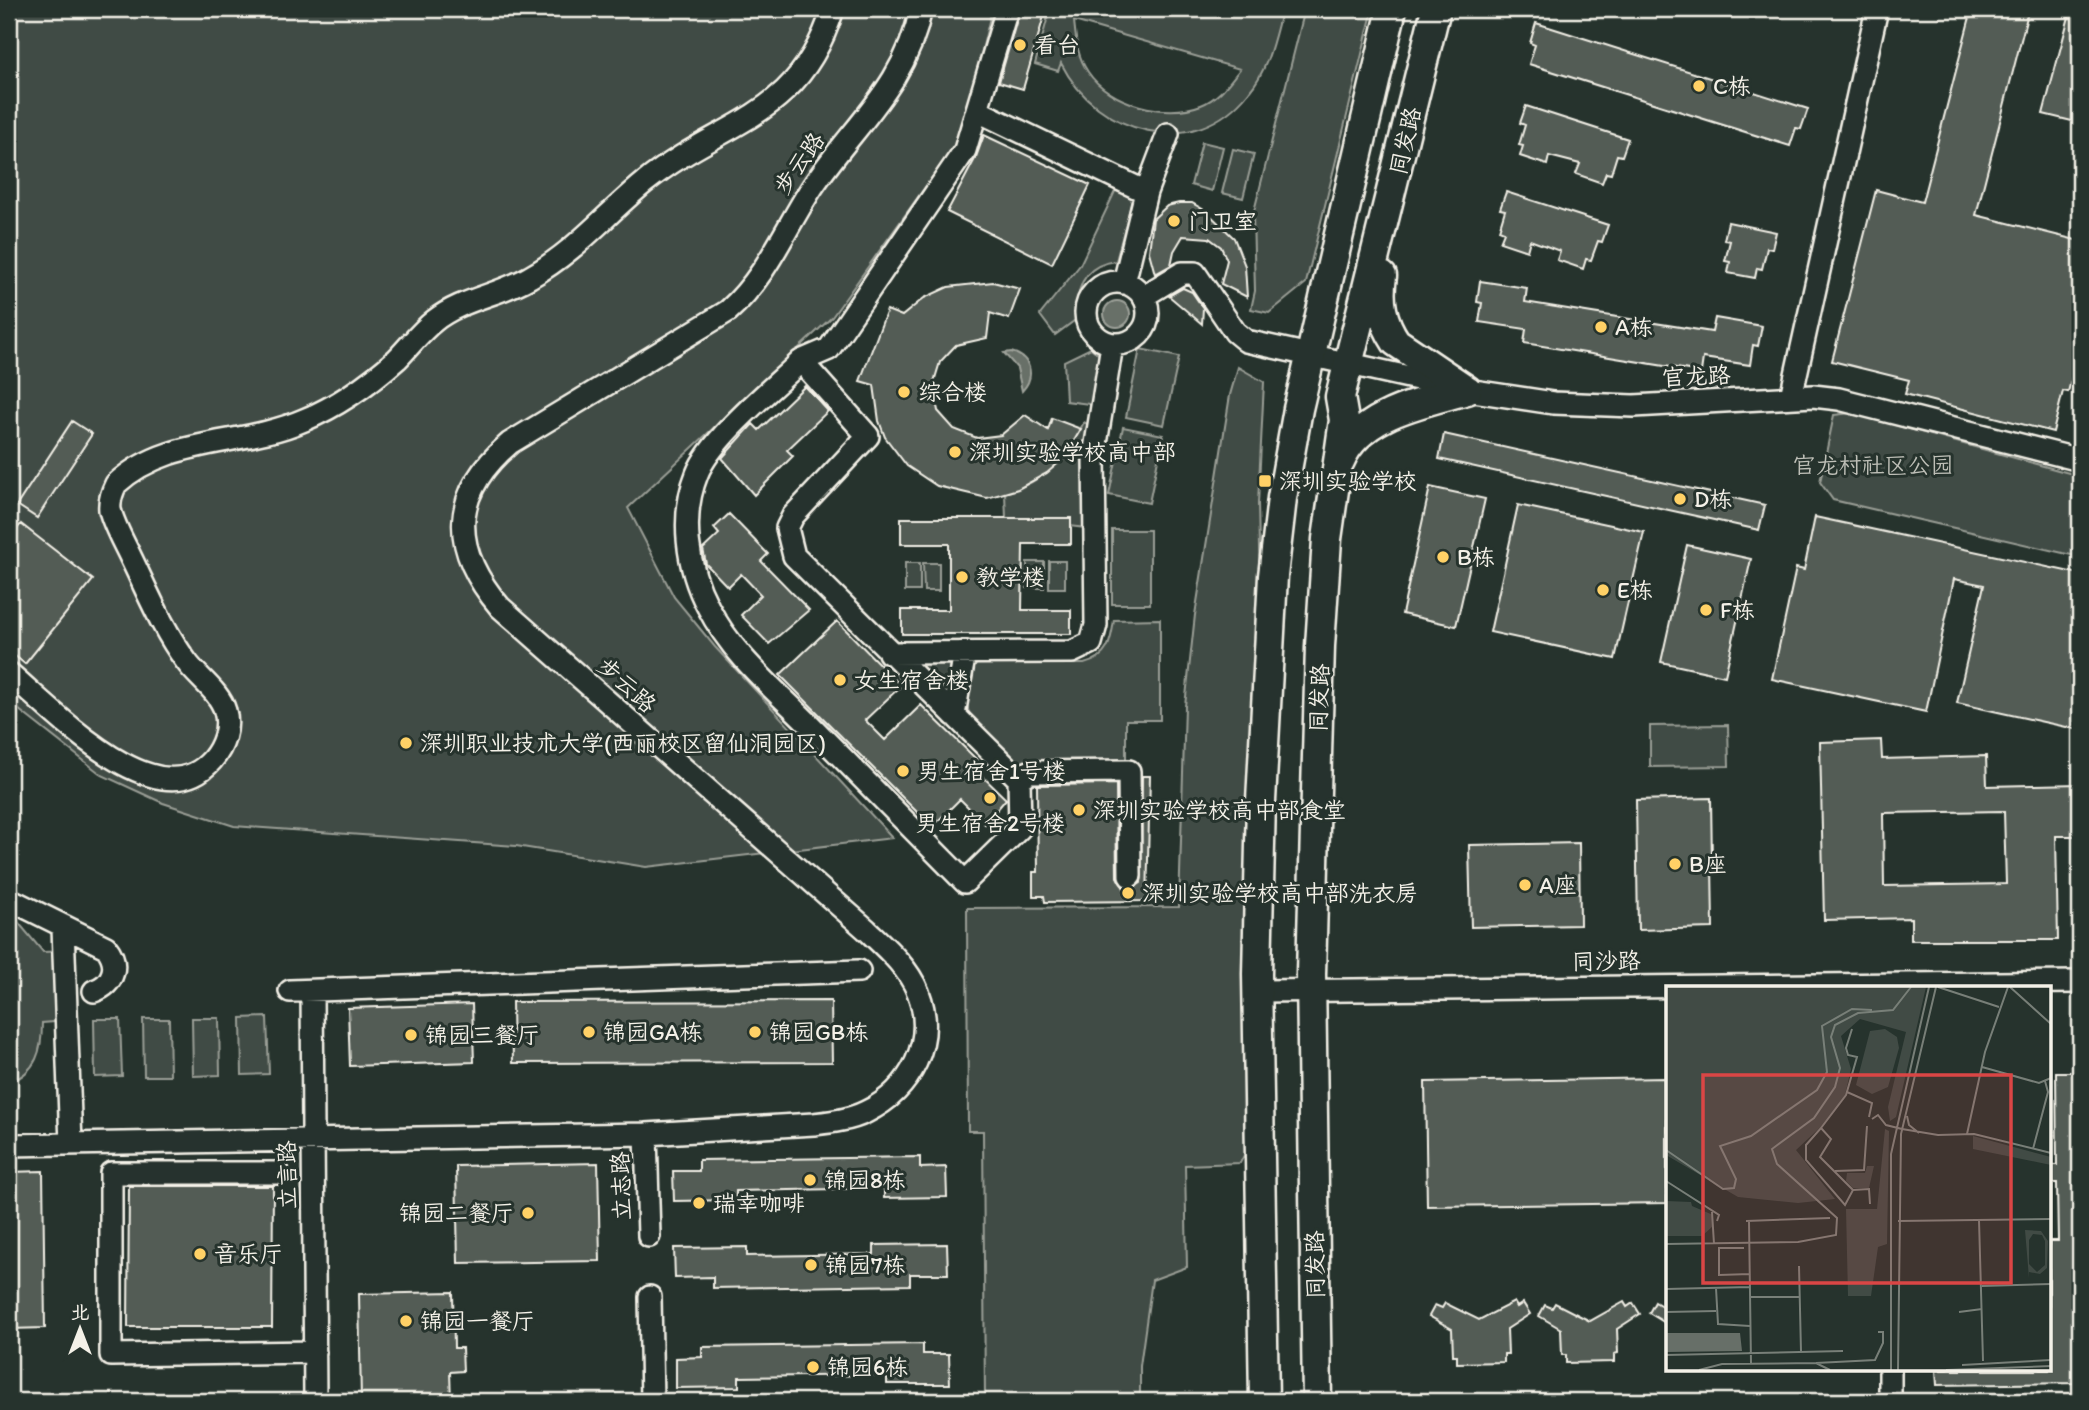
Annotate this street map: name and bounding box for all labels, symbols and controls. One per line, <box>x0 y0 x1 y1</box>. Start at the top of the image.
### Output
place label: 看台 <box>1034 31 1080 59</box>
marker: 看台 <box>1012 37 1028 53</box>
place label: C栋 <box>1713 72 1751 100</box>
marker: C栋 <box>1691 78 1707 94</box>
street label: 同发路 <box>1384 104 1426 178</box>
street label: 步云路 <box>768 127 830 199</box>
place label: 门卫室 <box>1188 207 1257 235</box>
marker: 门卫室 <box>1166 213 1182 229</box>
place label: A栋 <box>1615 313 1653 341</box>
marker: A栋 <box>1593 319 1609 335</box>
street label: 官龙路 <box>1661 360 1731 392</box>
place label: 综合楼 <box>918 378 987 406</box>
marker: 综合楼 <box>896 384 912 400</box>
place label: 深圳实验学校高中部 <box>969 438 1176 466</box>
marker: 深圳实验学校高中部 <box>947 444 963 460</box>
park label: 官龙村社区公园 <box>1793 451 1954 479</box>
place label: 深圳实验学校 <box>1279 467 1417 495</box>
marker: 深圳实验学校 <box>1257 473 1273 489</box>
place label: D栋 <box>1694 485 1732 513</box>
marker: D栋 <box>1672 491 1688 507</box>
place label: B栋 <box>1457 543 1495 571</box>
marker: B栋 <box>1435 549 1451 565</box>
place label: 教学楼 <box>976 563 1045 591</box>
marker: 教学楼 <box>954 569 970 585</box>
place label: E栋 <box>1617 576 1653 604</box>
marker: E栋 <box>1595 582 1611 598</box>
place label: F栋 <box>1720 596 1755 624</box>
marker: F栋 <box>1698 602 1714 618</box>
street label: 步云路 <box>592 652 662 718</box>
street label: 同发路 <box>1304 663 1334 733</box>
place label: 女生宿舍楼 <box>854 666 969 694</box>
marker: 女生宿舍楼 <box>832 672 848 688</box>
place label: 深圳职业技术大学(西丽校区留仙洞园区) <box>420 729 826 757</box>
marker: 深圳职业技术大学(西丽校区留仙洞园区) <box>398 735 414 751</box>
place label: 男生宿舍1号楼 <box>917 757 1066 785</box>
marker: 男生宿舍1号楼 <box>895 763 911 779</box>
marker: 男生宿舍2号楼 <box>982 790 998 806</box>
place label: 深圳实验学校高中部食堂 <box>1093 796 1346 824</box>
marker: 深圳实验学校高中部食堂 <box>1071 802 1087 818</box>
place label: 男生宿舍2号楼 <box>915 809 1065 837</box>
place label: B座 <box>1689 850 1727 878</box>
marker: B座 <box>1667 856 1683 872</box>
place label: A座 <box>1539 871 1577 899</box>
marker: A座 <box>1517 877 1533 893</box>
place label: 深圳实验学校高中部洗衣房 <box>1142 879 1418 907</box>
marker: 深圳实验学校高中部洗衣房 <box>1120 885 1136 901</box>
street label: 同沙路 <box>1571 946 1641 976</box>
inset map <box>1666 986 2050 1372</box>
place label: 锦园GA栋 <box>603 1018 702 1046</box>
place label: 锦园GB栋 <box>769 1018 868 1046</box>
place label: 锦园三餐厅 <box>425 1021 540 1049</box>
marker: 锦园GA栋 <box>581 1024 597 1040</box>
marker: 锦园GB栋 <box>747 1024 763 1040</box>
marker: 锦园三餐厅 <box>403 1027 419 1043</box>
street label: 立言路 <box>272 1140 302 1210</box>
street label: 立志路 <box>606 1151 636 1221</box>
place label: 锦园8栋 <box>824 1166 906 1194</box>
marker: 锦园8栋 <box>802 1172 818 1188</box>
place label: 瑞幸咖啡 <box>713 1189 805 1217</box>
marker: 瑞幸咖啡 <box>691 1195 707 1211</box>
place label: 锦园二餐厅 <box>399 1199 514 1227</box>
marker: 锦园二餐厅 <box>520 1205 536 1221</box>
street label: 同发路 <box>1300 1230 1330 1300</box>
place label: 音乐厅 <box>214 1240 283 1268</box>
marker: 音乐厅 <box>192 1246 208 1262</box>
place label: 锦园7栋 <box>825 1251 905 1279</box>
marker: 锦园7栋 <box>803 1257 819 1273</box>
north arrow <box>46 1294 116 1364</box>
text: 北 <box>70 1301 90 1324</box>
place label: 锦园一餐厅 <box>420 1307 535 1335</box>
marker: 锦园一餐厅 <box>398 1313 414 1329</box>
place label: 锦园6栋 <box>827 1353 908 1381</box>
marker: 锦园6栋 <box>805 1359 821 1375</box>

